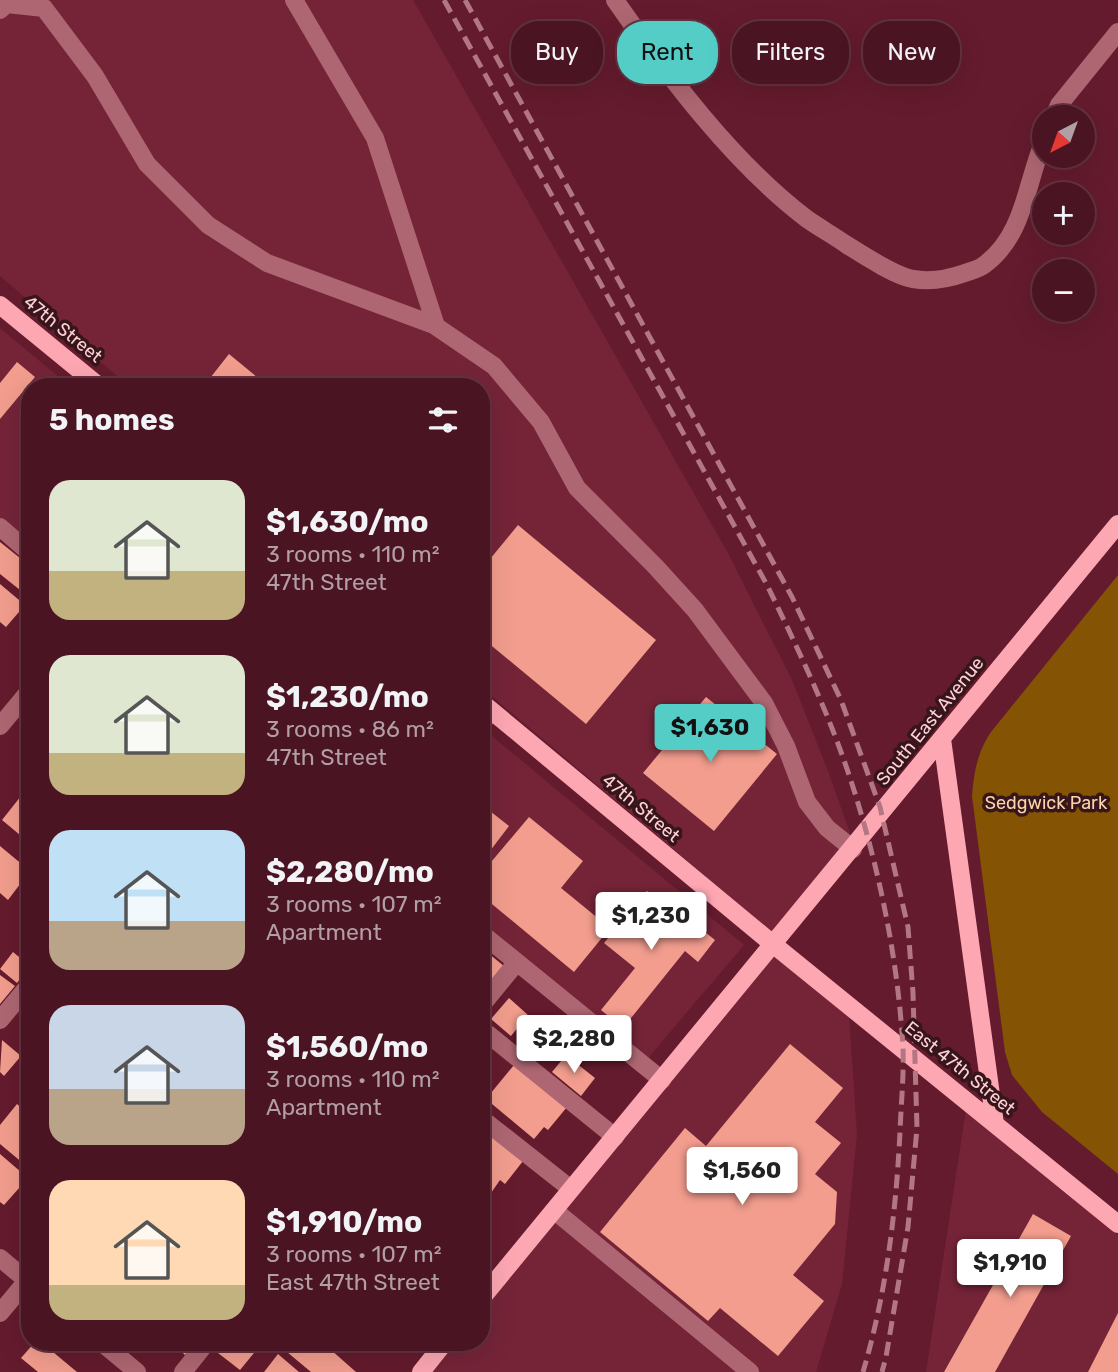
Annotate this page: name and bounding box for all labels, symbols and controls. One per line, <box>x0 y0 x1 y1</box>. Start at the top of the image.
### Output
chip: Buy <box>511 21 603 84</box>
chip: Rent <box>617 21 718 84</box>
chip: Filters <box>732 21 849 84</box>
chip: New <box>863 21 960 84</box>
north arrow <box>1032 105 1096 168</box>
map controls <box>1032 105 1095 322</box>
button: + <box>1032 182 1095 245</box>
button: − <box>1032 259 1095 322</box>
street label: 47th Street <box>19 291 107 367</box>
icon: filters <box>424 401 462 439</box>
text: 5 homes <box>49 402 175 438</box>
text: $1,630/mo <box>266 504 429 540</box>
icon: home <box>105 508 189 592</box>
text: 3 rooms · 110 m² <box>266 540 440 568</box>
text: 47th Street <box>266 568 387 596</box>
street label: South East Avenue <box>871 652 989 790</box>
text: $1,230/mo <box>266 679 429 715</box>
icon: home <box>105 683 189 767</box>
pin: $1,630 <box>653 704 767 764</box>
text: $1,630 <box>671 713 749 741</box>
text: 3 rooms · 86 m² <box>266 715 434 743</box>
text: 47th Street <box>266 743 387 771</box>
street label: 47th Street <box>598 769 684 847</box>
park label: Sedgwick Park <box>985 792 1108 814</box>
text: $2,280/mo <box>266 854 434 890</box>
icon: home <box>105 858 189 942</box>
text: 3 rooms · 107 m² <box>266 890 442 918</box>
pin: $1,230 <box>594 892 708 952</box>
text: $1,230 <box>612 901 690 929</box>
text: Apartment <box>266 918 382 946</box>
pin: $2,280 <box>517 1016 631 1075</box>
street label: East 47th Street <box>900 1017 1020 1119</box>
text: $2,280 <box>533 1024 615 1052</box>
text: $1,560/mo <box>266 1029 428 1065</box>
icon: home <box>105 1033 189 1117</box>
text: 3 rooms · 110 m² <box>266 1065 440 1093</box>
text: Apartment <box>266 1093 382 1121</box>
pin: $1,560 <box>685 1148 799 1207</box>
text: $1,560 <box>703 1156 781 1184</box>
text: $1,910/mo <box>266 1204 422 1240</box>
icon: home <box>105 1208 189 1292</box>
text: 3 rooms · 107 m² <box>266 1240 442 1268</box>
pin: $1,910 <box>953 1240 1067 1299</box>
text: $1,910 <box>973 1248 1047 1276</box>
text: East 47th Street <box>266 1268 440 1296</box>

